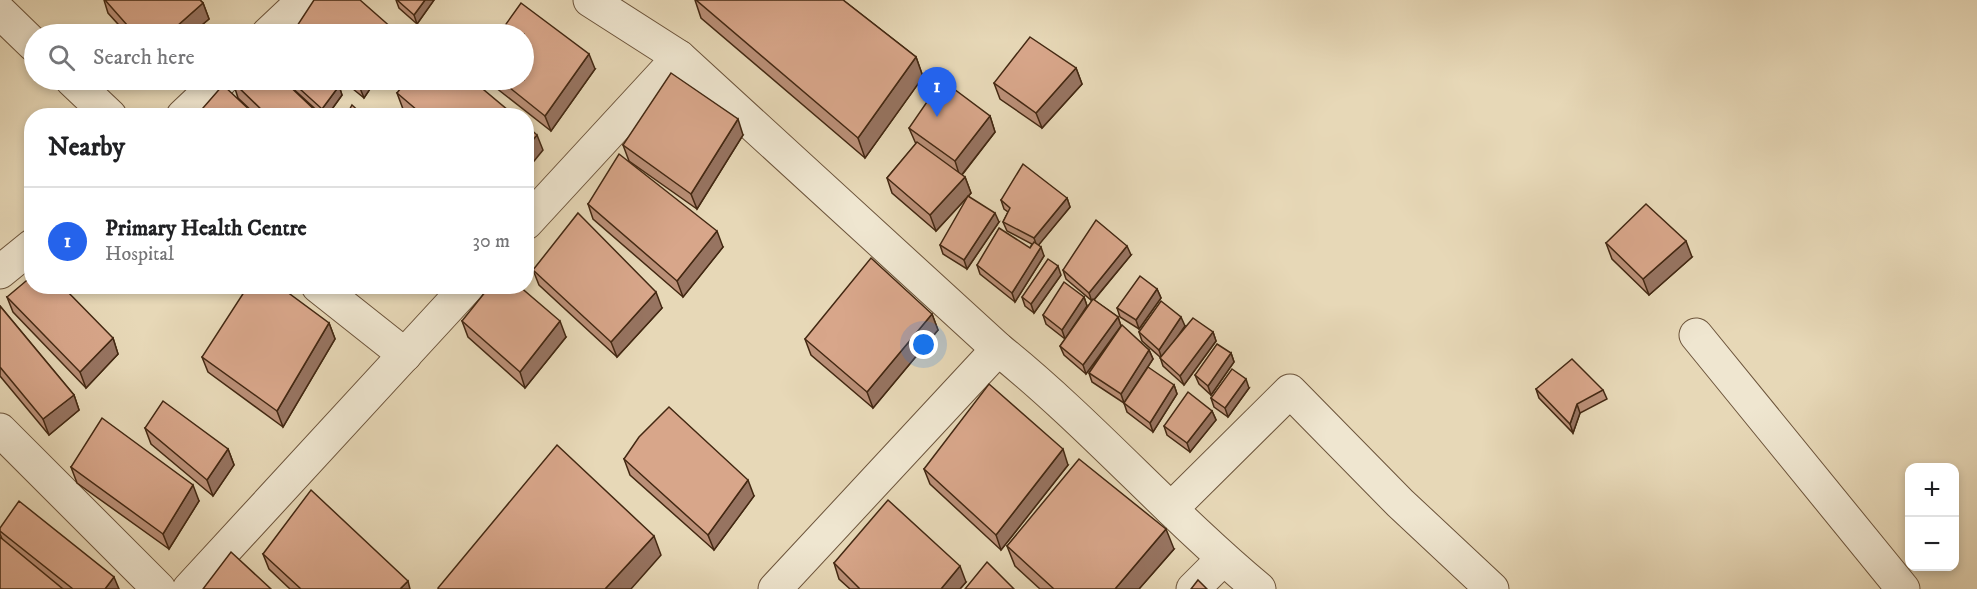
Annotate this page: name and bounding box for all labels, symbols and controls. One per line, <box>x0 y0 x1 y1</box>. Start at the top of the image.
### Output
search box <box>24 24 534 90</box>
icon: search <box>45 41 78 74</box>
text: Search here <box>93 44 195 71</box>
pin: 1 <box>918 68 956 117</box>
text: Nearby <box>48 131 125 164</box>
text: Primary Health Centre <box>105 215 307 242</box>
text: 1 <box>64 229 71 254</box>
text: 30 m <box>472 229 510 254</box>
text: Hospital <box>105 242 174 267</box>
your location <box>909 330 938 359</box>
map controls <box>1905 463 1959 571</box>
button: + <box>1905 463 1959 517</box>
button: − <box>1905 517 1959 571</box>

